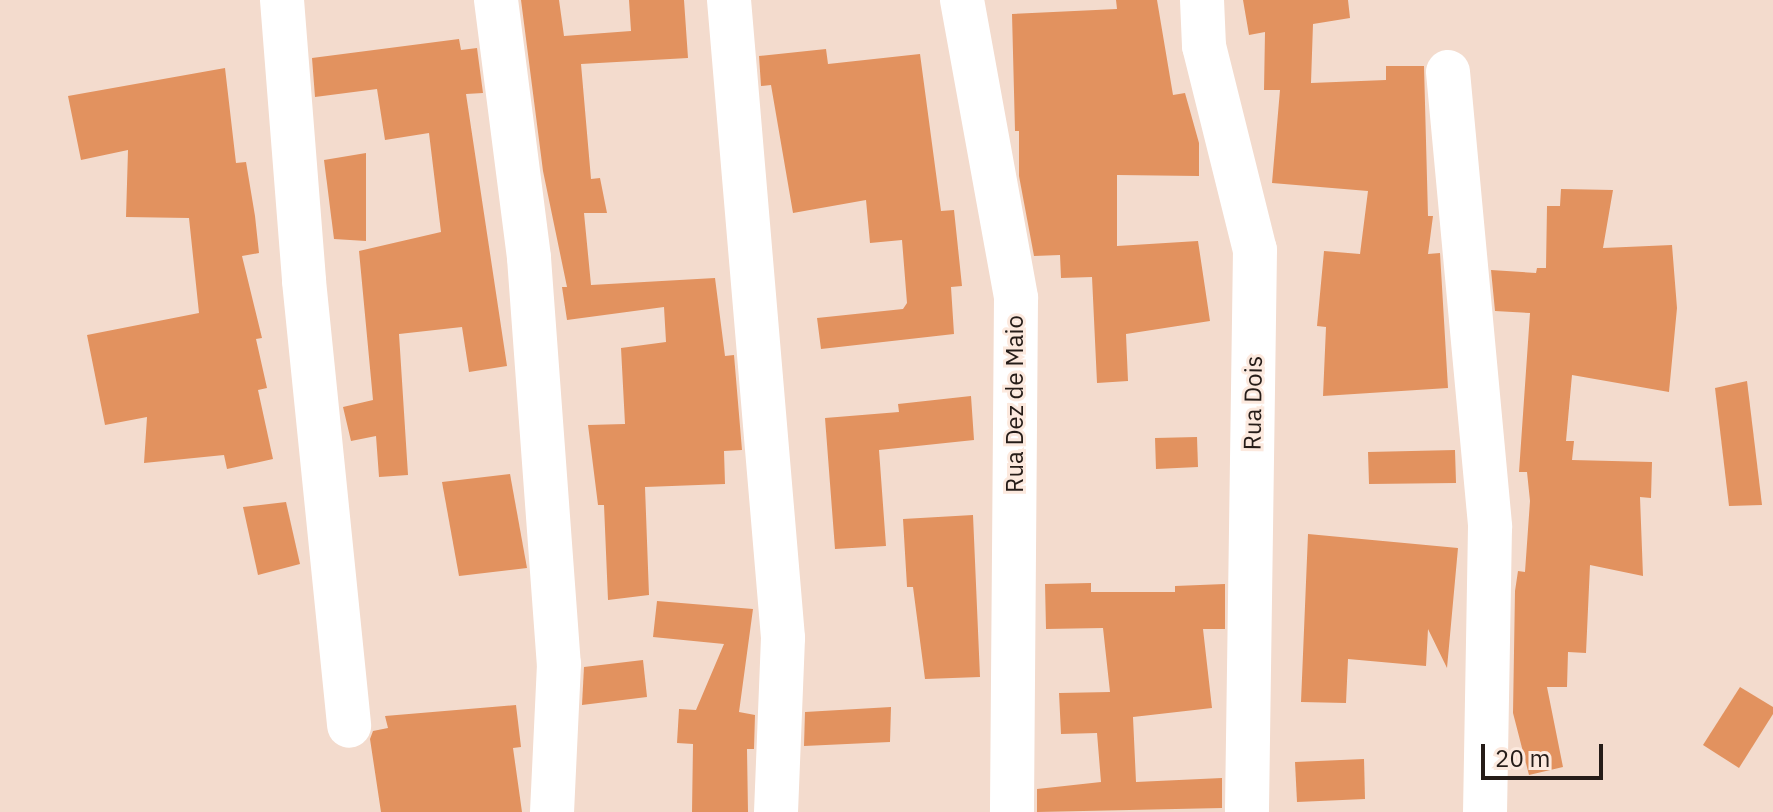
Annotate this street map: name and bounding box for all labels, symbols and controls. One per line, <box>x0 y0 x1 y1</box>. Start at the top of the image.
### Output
street label: Rua Dez de Maio <box>1001 315 1029 493</box>
street label: Rua Dois <box>1238 355 1268 451</box>
scale bar <box>1485 728 1607 778</box>
text: 20 m <box>1495 742 1550 774</box>

